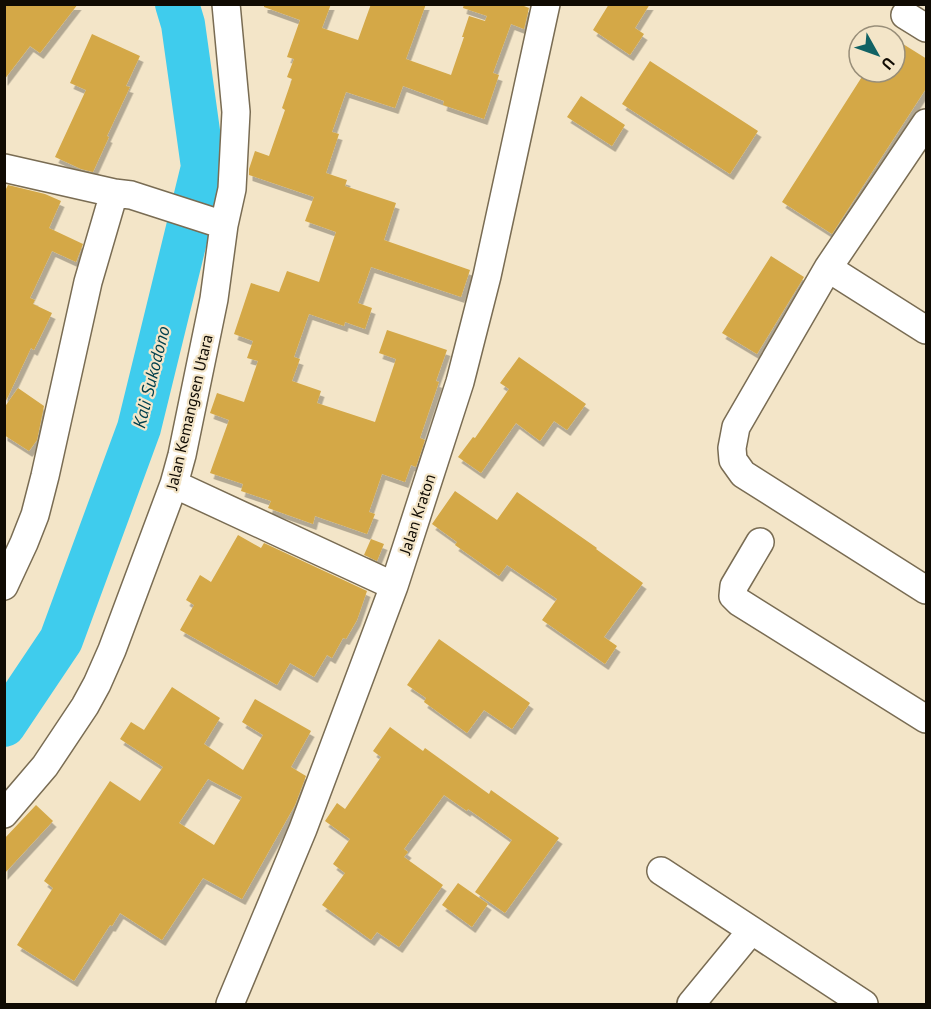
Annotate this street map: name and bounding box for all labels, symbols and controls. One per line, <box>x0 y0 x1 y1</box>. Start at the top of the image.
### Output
north arrow <box>847 24 907 84</box>
text: U <box>878 53 899 74</box>
water label: Kali Sukodono <box>127 324 175 430</box>
street label: Jalan Kemangsen Utara <box>161 332 217 493</box>
street label: Jalan Kraton <box>394 471 439 558</box>

